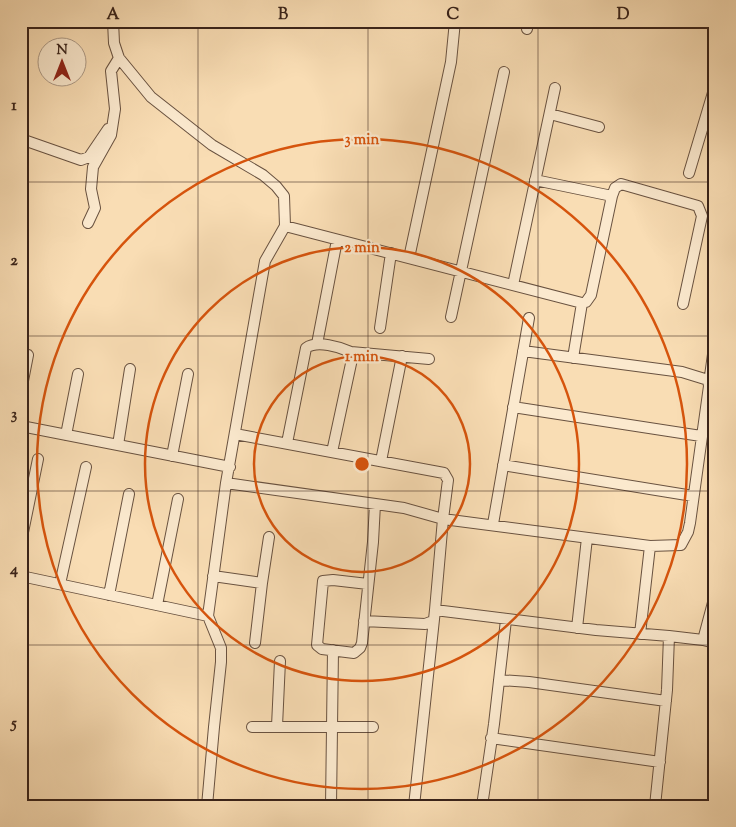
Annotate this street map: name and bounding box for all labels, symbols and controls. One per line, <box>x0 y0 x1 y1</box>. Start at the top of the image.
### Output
text: A <box>107 4 120 27</box>
text: B <box>278 4 288 27</box>
text: C <box>447 4 460 27</box>
text: D <box>617 4 630 27</box>
north arrow <box>38 38 88 88</box>
text: N <box>56 41 68 61</box>
text: 1 <box>11 95 17 118</box>
text: 3 min <box>345 130 380 151</box>
text: 2 min <box>344 238 380 259</box>
text: 2 <box>10 250 18 273</box>
text: 1 min <box>345 347 379 368</box>
text: 3 <box>11 404 18 427</box>
centre of rings <box>353 455 371 473</box>
text: 4 <box>9 559 18 582</box>
text: 5 <box>9 713 17 736</box>

